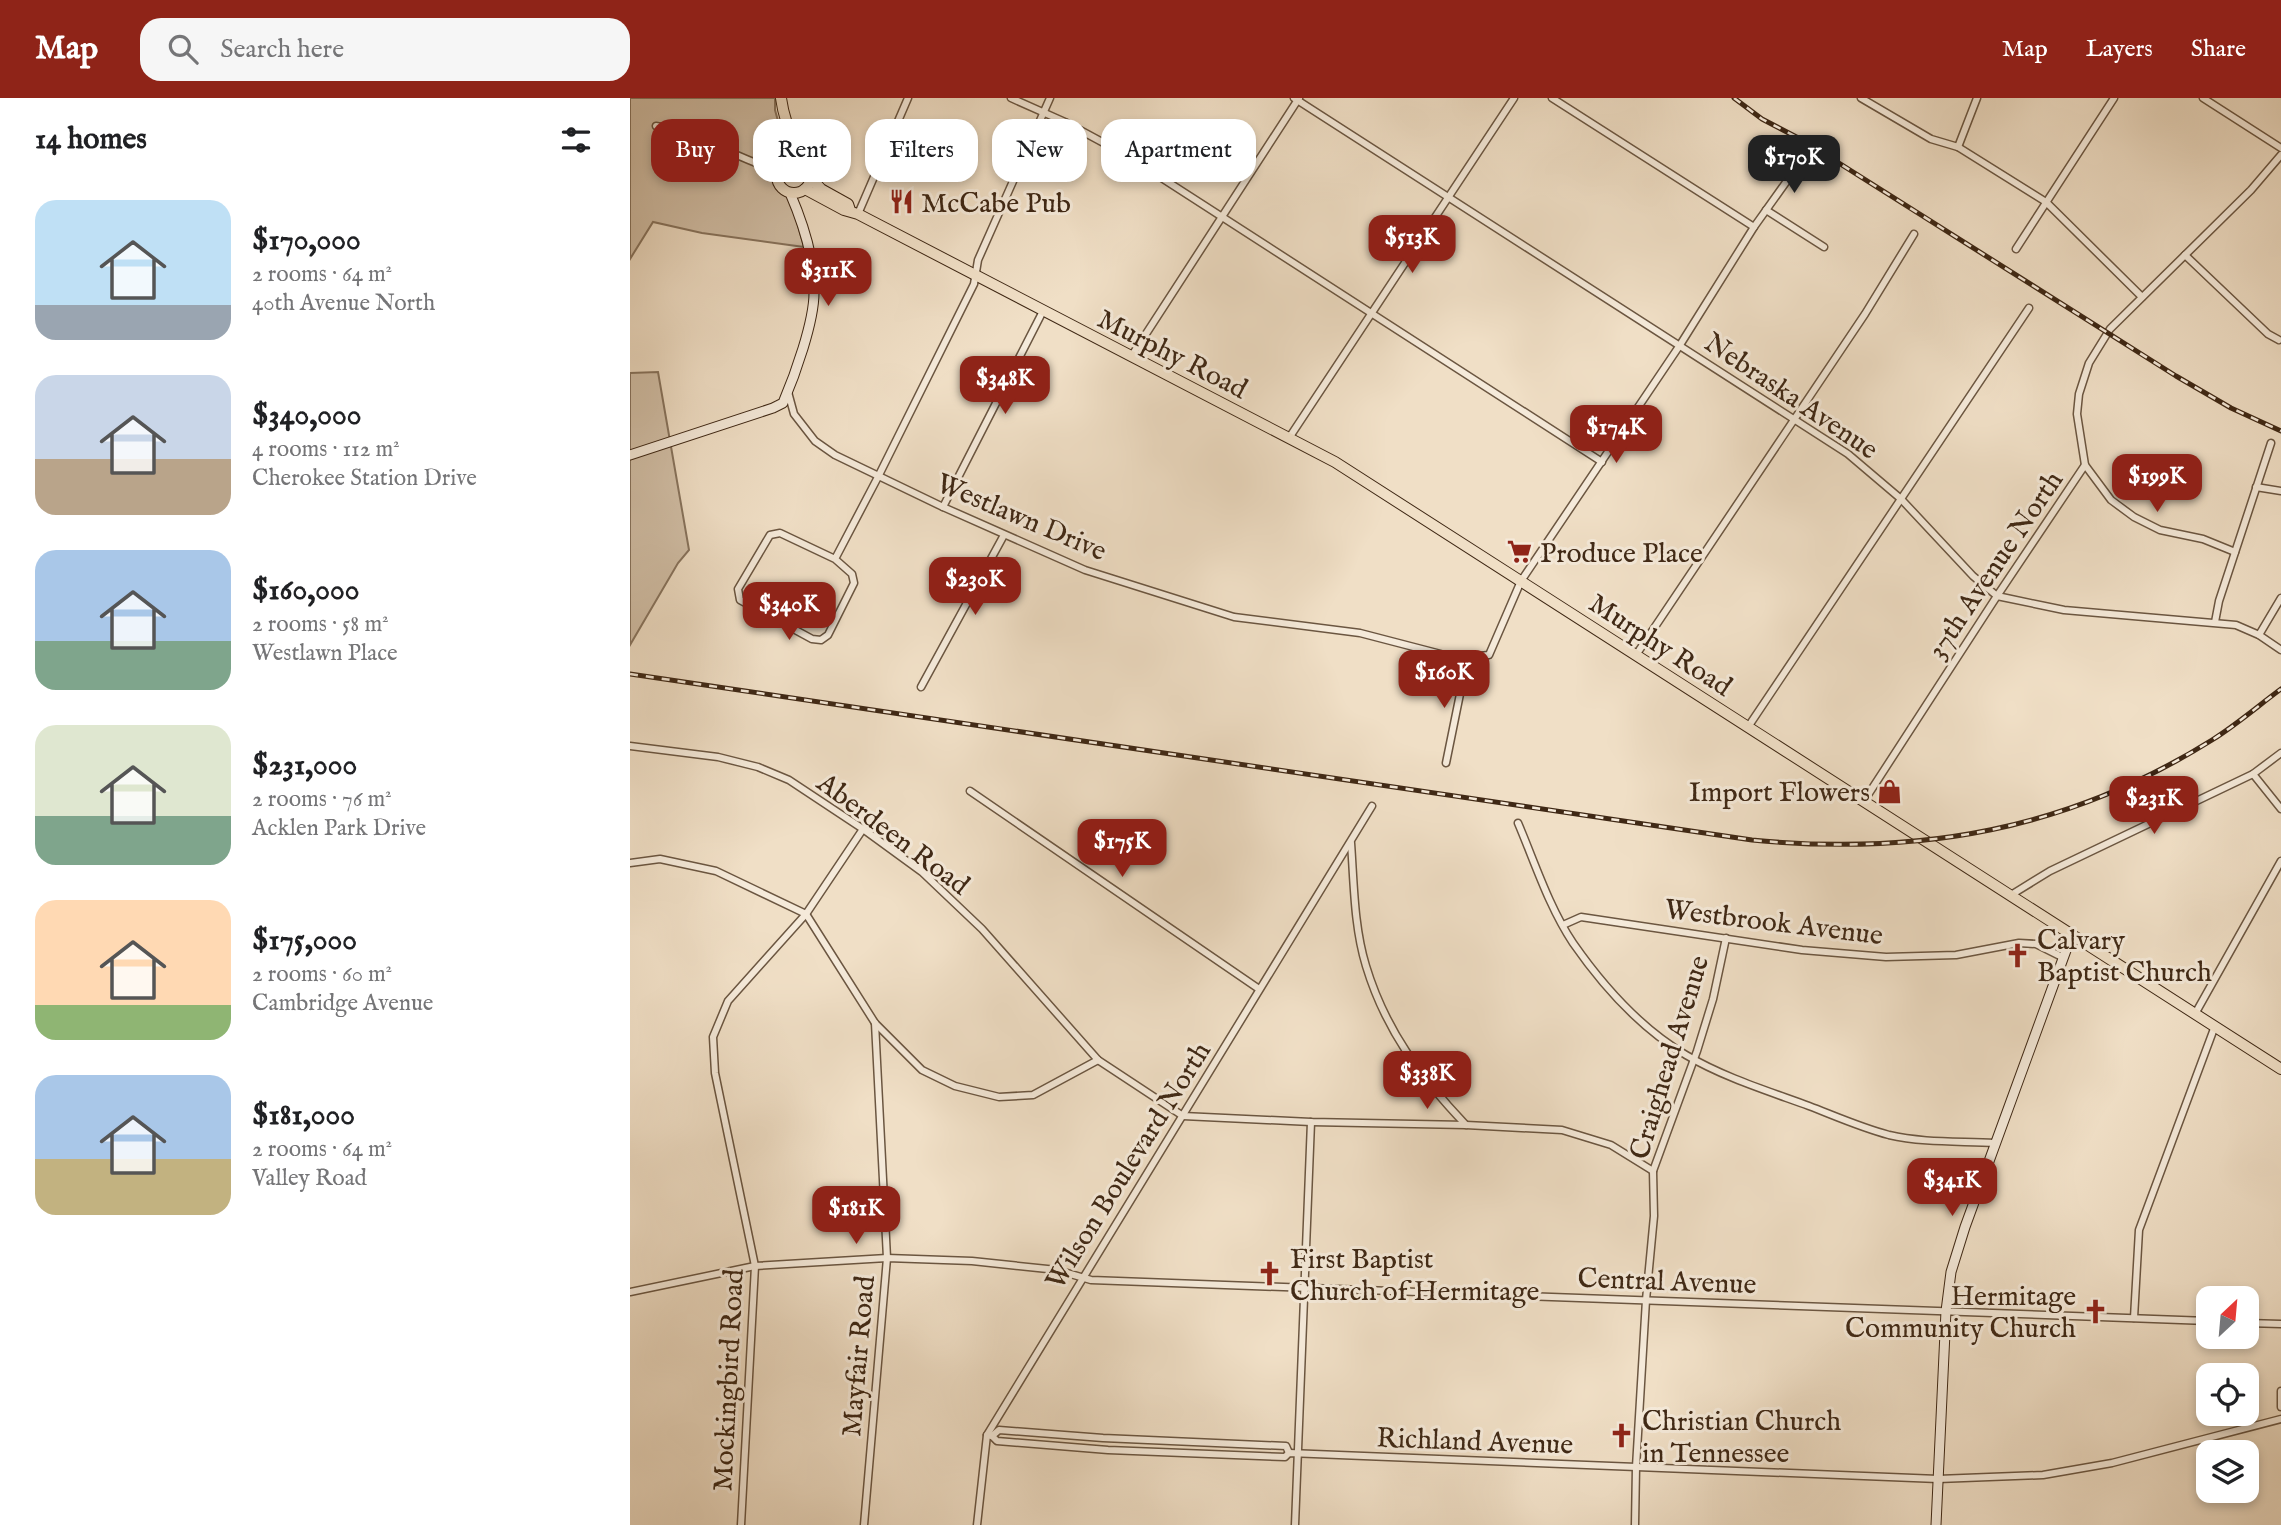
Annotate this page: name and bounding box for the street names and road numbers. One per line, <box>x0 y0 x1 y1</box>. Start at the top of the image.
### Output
street label: Murphy Road <box>1091 302 1253 408</box>
street label: Nebraska Avenue <box>1697 326 1884 468</box>
street label: 37th Avenue North <box>1920 465 2072 666</box>
street label: Westlawn Drive <box>931 467 1112 570</box>
street label: Murphy Road <box>1581 587 1738 705</box>
street label: Aberdeen Road <box>808 766 976 904</box>
street label: Westbrook Avenue <box>1663 893 1885 954</box>
street label: Craighead Avenue <box>1623 951 1718 1164</box>
street label: Wilson Boulevard North <box>1039 1036 1220 1297</box>
street label: Central Avenue <box>1577 1262 1757 1303</box>
street label: Mockingbird Road <box>706 1268 753 1492</box>
street label: Mayfair Road <box>835 1274 884 1438</box>
street label: Richland Avenue <box>1376 1422 1574 1463</box>

